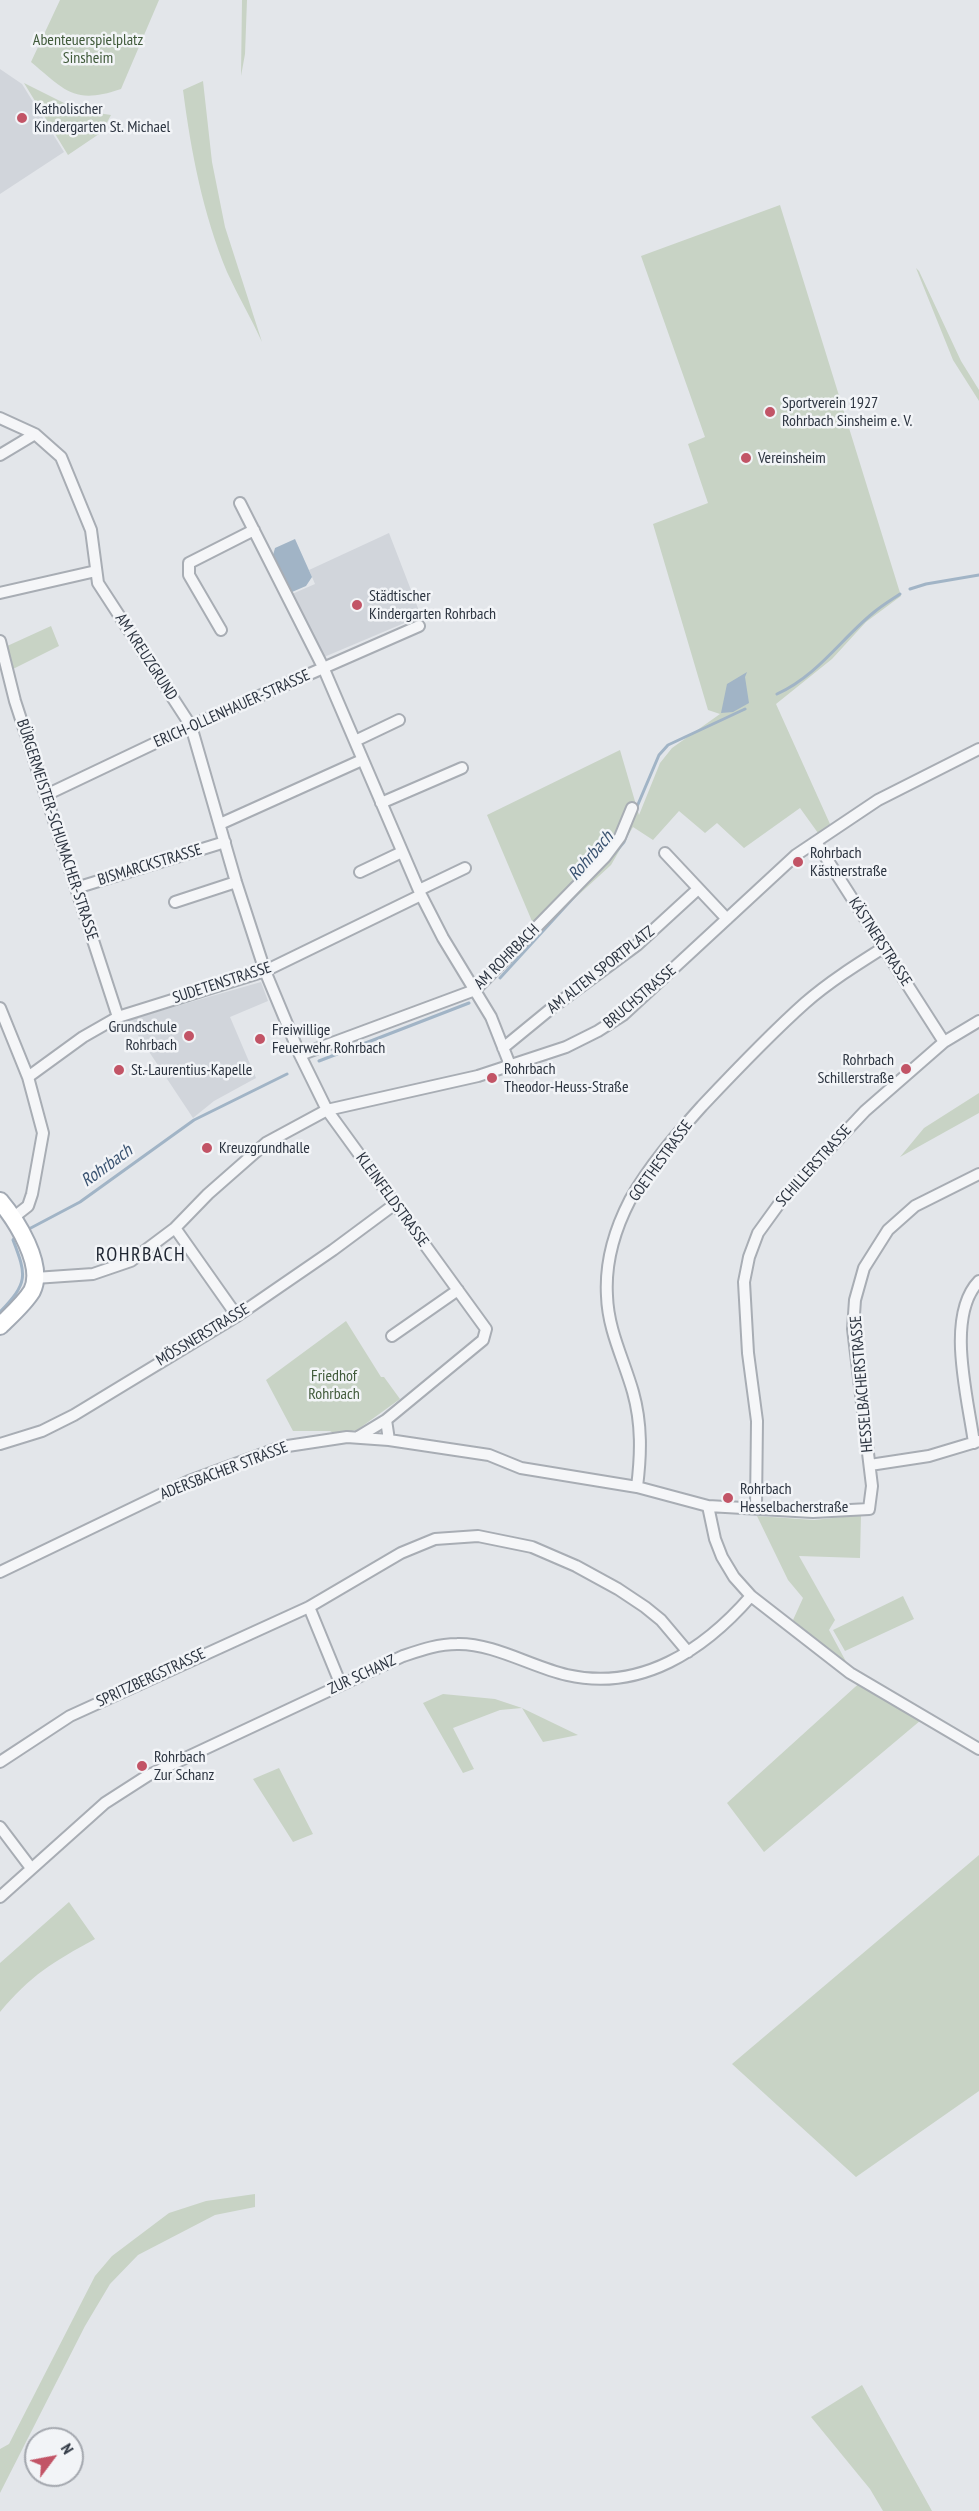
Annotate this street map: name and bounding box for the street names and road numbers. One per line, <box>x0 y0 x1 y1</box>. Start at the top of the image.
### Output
street label: AM KREUZGRUND <box>111 610 181 704</box>
street label: ERICH-OLLENHAUER-STRASSE <box>151 666 313 752</box>
street label: BÜRGERMEISTER-SCHUMACHER-STRASSE <box>12 717 102 943</box>
street label: BISMARCKSTRASSE <box>96 840 204 890</box>
street label: KÄSTNERSTRASSE <box>844 894 916 990</box>
street label: AM ROHRBACH <box>470 920 544 994</box>
street label: AM ALTEN SPORTPLATZ <box>544 922 658 1018</box>
street label: SUDETENSTRASSE <box>170 958 274 1008</box>
street label: BRUCHSTRASSE <box>600 961 680 1033</box>
street label: GOETHESTRASSE <box>625 1117 697 1205</box>
street label: SCHILLERSTRASSE <box>772 1121 856 1211</box>
street label: KLEINFELDSTRASSE <box>351 1149 433 1251</box>
street label: MÖSSNERSTRASSE <box>153 1300 253 1370</box>
street label: HESSELBACHERSTRASSE <box>846 1315 878 1453</box>
street label: ADERSBACHER STRASSE <box>157 1438 291 1504</box>
street label: SPRITZBERGSTRASSE <box>93 1644 209 1712</box>
street label: ZUR SCHANZ <box>325 1651 399 1699</box>

